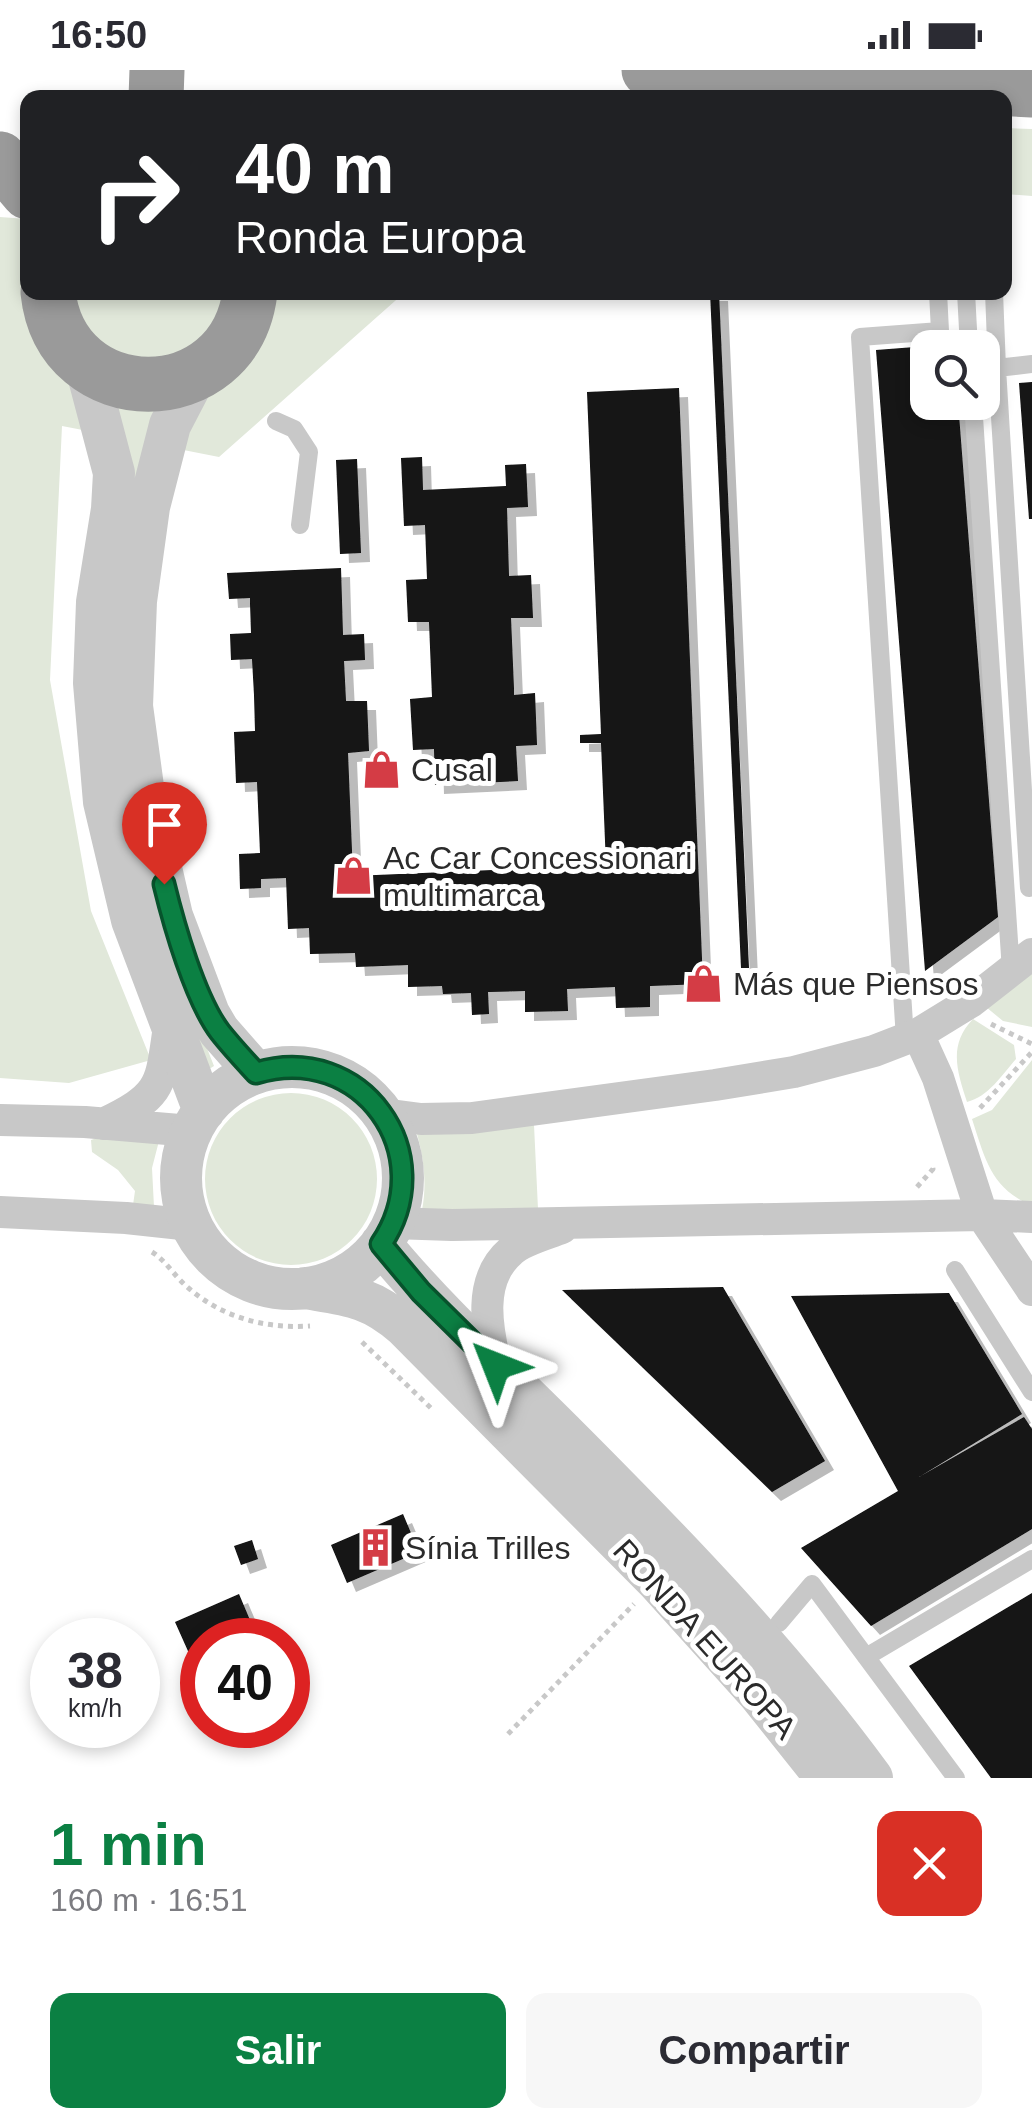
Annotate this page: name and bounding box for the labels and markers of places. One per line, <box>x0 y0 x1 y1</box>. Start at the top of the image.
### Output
shop icon: Cusal <box>360 749 402 791</box>
place label: Cusal <box>411 752 493 788</box>
pin <box>122 782 207 885</box>
place label: Ac Car Concessionari multimarca <box>383 840 692 913</box>
shop icon: Ac Car Concessionari multimarca <box>332 855 374 897</box>
shop icon: Más que Piensos <box>682 963 724 1005</box>
place label: Más que Piensos <box>733 966 978 1002</box>
building icon: Sínia Trilles <box>354 1527 396 1569</box>
place label: Sínia Trilles <box>405 1530 570 1566</box>

